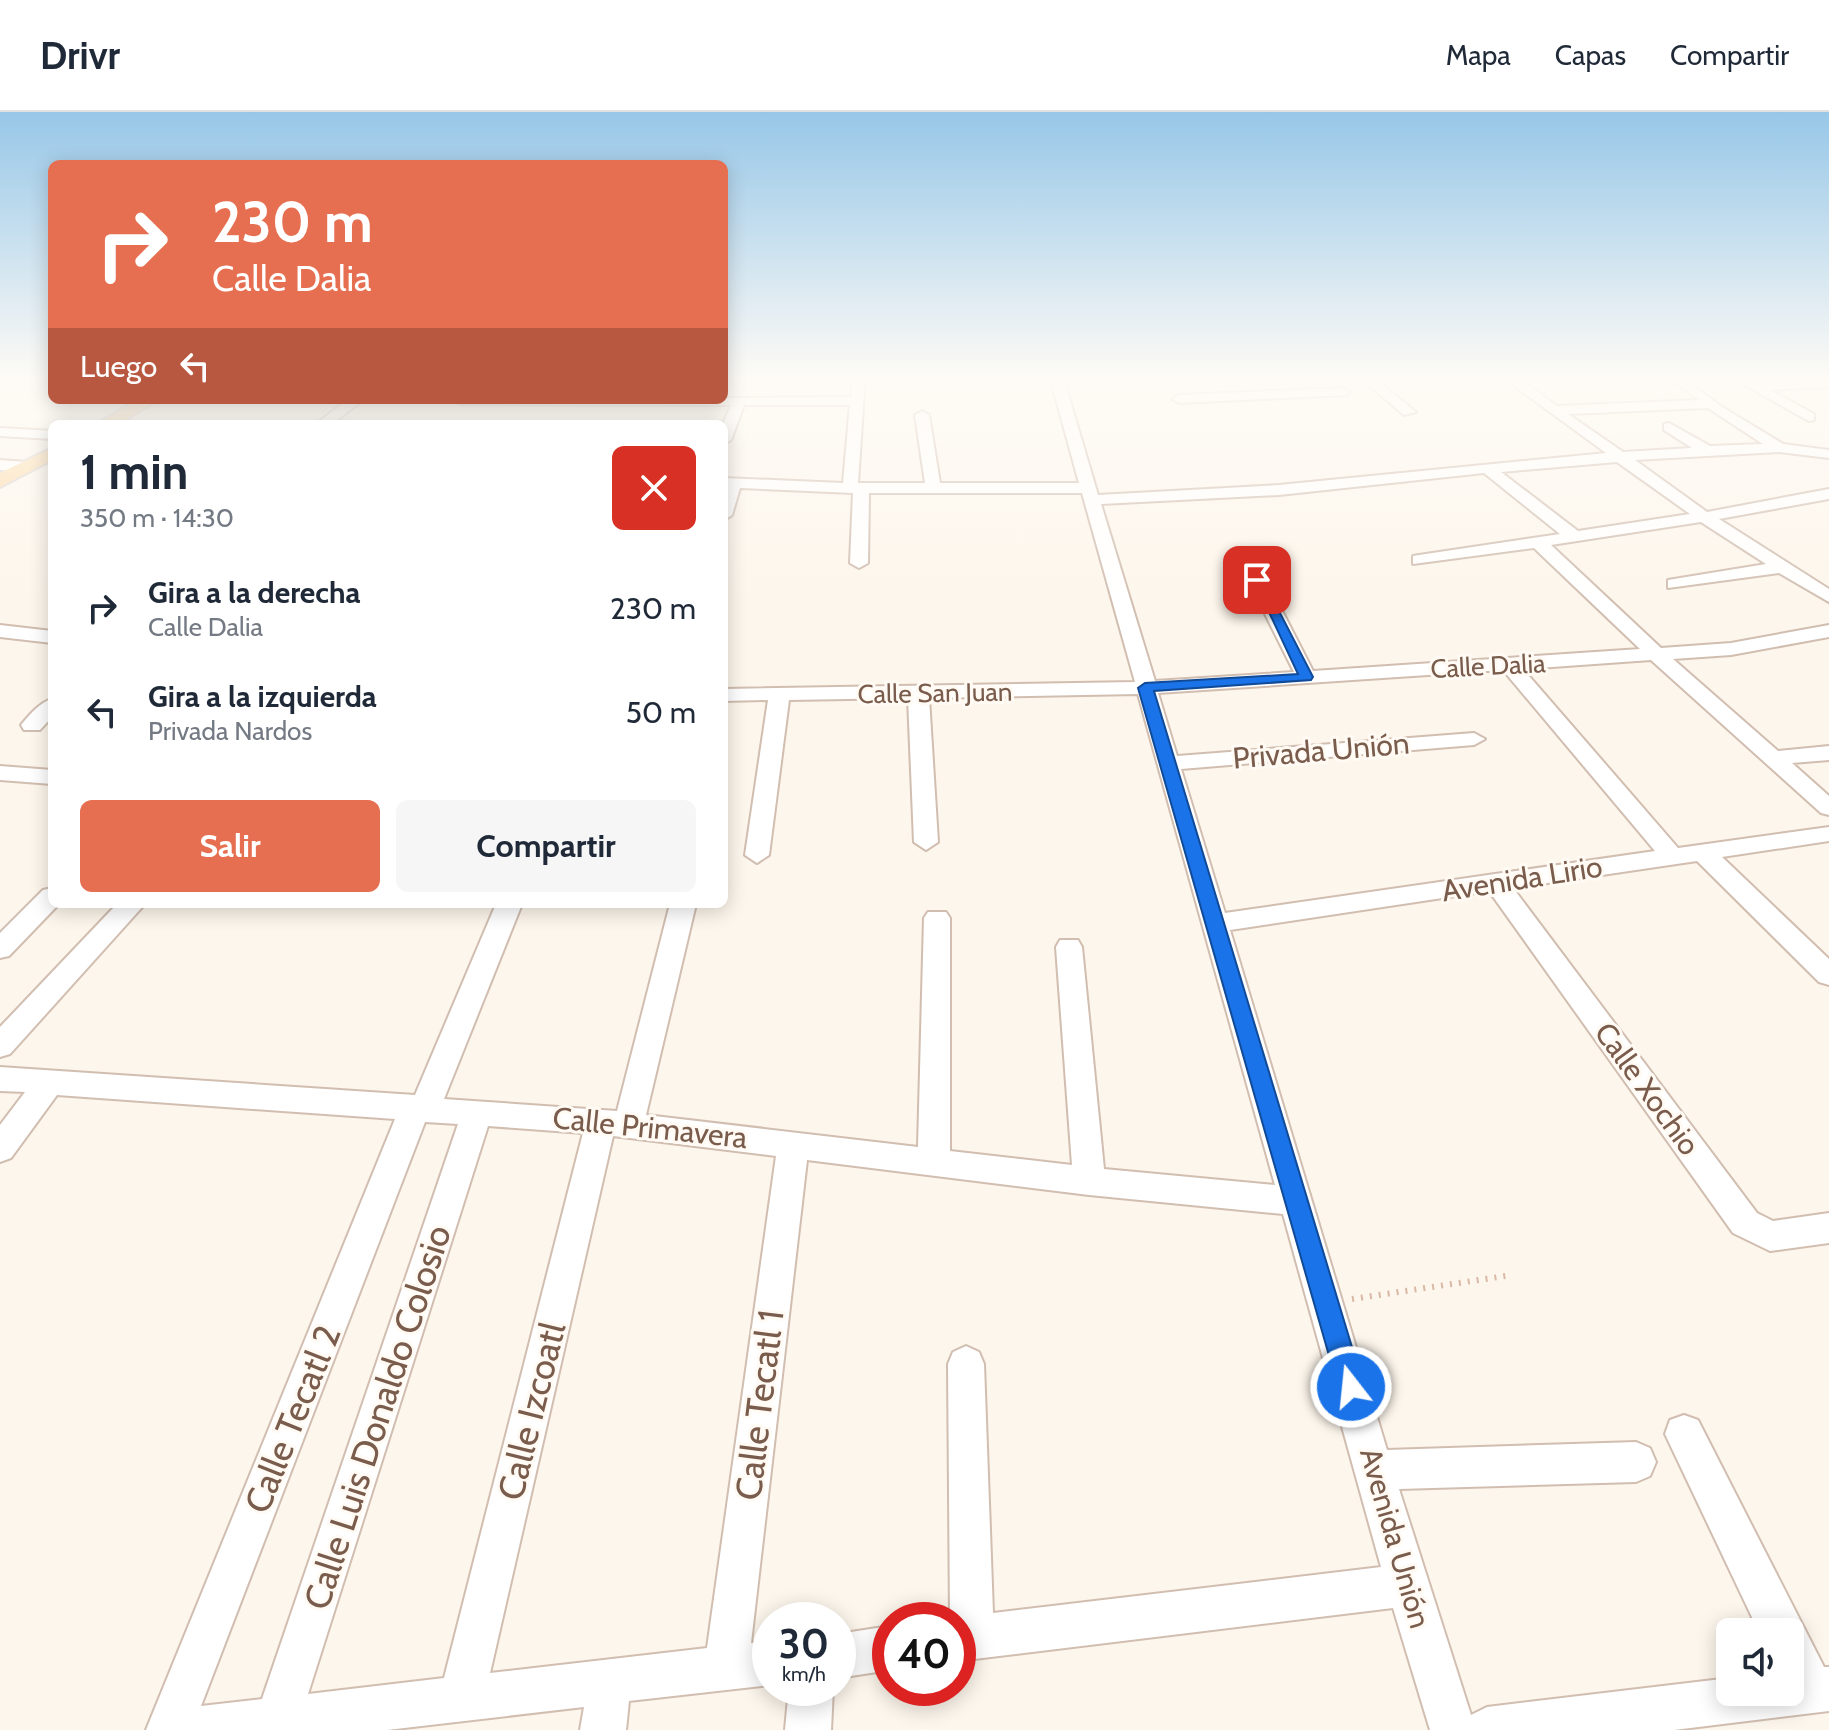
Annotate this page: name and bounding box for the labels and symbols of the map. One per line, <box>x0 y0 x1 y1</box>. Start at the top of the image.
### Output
pin <box>1223 546 1291 614</box>
street label: Calle Dalia <box>1430 647 1547 685</box>
street label: Calle San Juan <box>857 676 1013 710</box>
street label: Privada Unión <box>1231 724 1411 777</box>
street label: Avenida Lirio <box>1439 848 1605 909</box>
street label: Calle Xochio <box>1587 1015 1708 1162</box>
street label: Calle Primavera <box>551 1099 750 1156</box>
street label: Calle Luis Donaldo Colosio <box>294 1219 460 1615</box>
street label: Calle Tecatl 1 <box>726 1307 792 1503</box>
street label: Calle Izcoatl <box>488 1317 574 1504</box>
street label: Calle Tecatl 2 <box>234 1319 350 1519</box>
position arrow <box>1309 1345 1393 1429</box>
street label: Avenida Unión <box>1352 1443 1439 1632</box>
speed limit sign: 40 <box>872 1602 976 1706</box>

